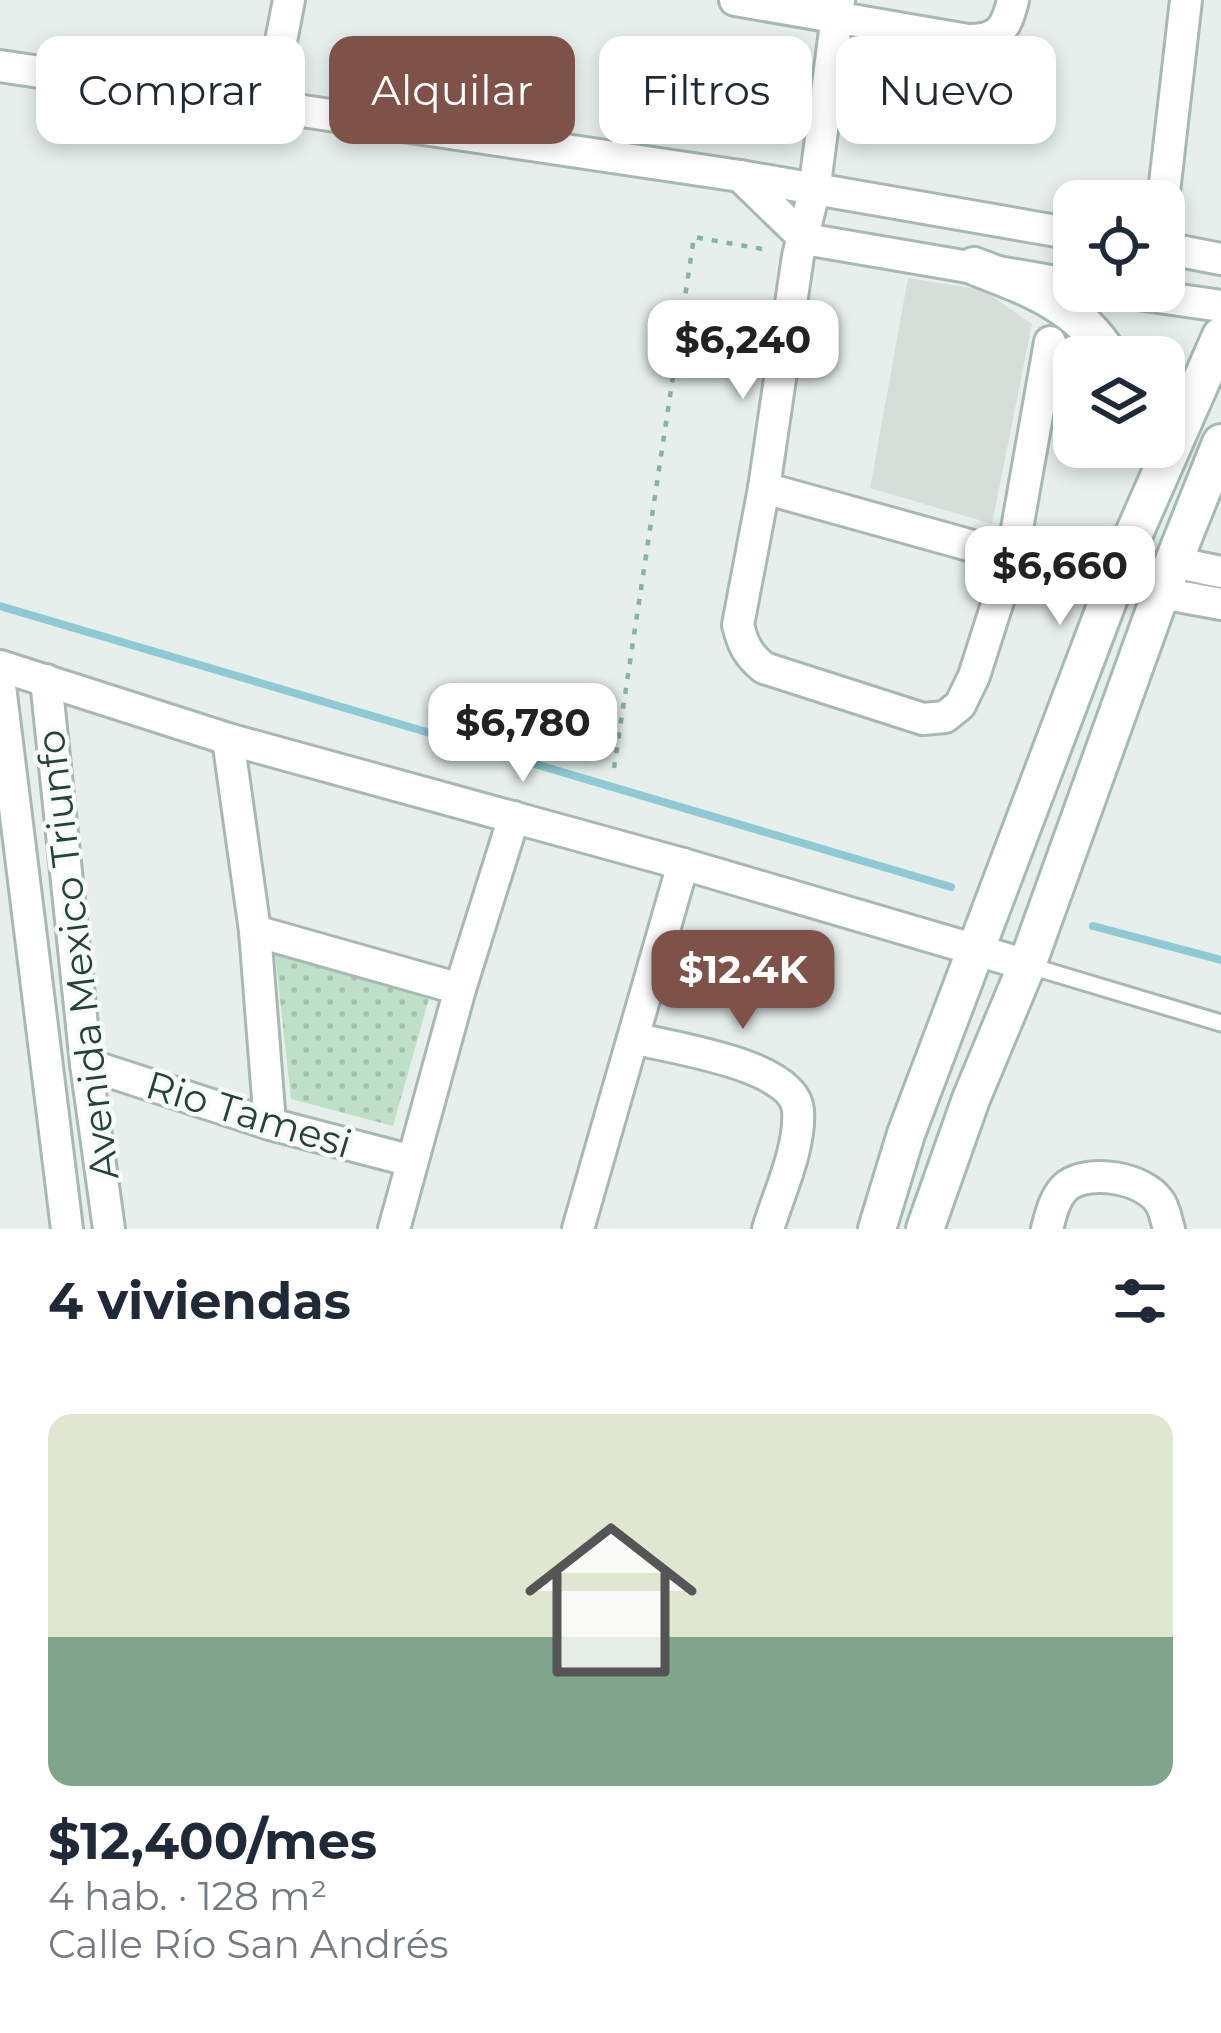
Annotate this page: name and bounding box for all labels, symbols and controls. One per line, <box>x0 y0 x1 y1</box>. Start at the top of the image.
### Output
chip: Comprar <box>36 36 305 144</box>
chip: Alquilar <box>329 36 575 144</box>
chip: Filtros <box>599 36 812 144</box>
chip: Nuevo <box>836 36 1056 144</box>
map controls <box>1053 180 1185 468</box>
button: locate <box>1053 180 1185 312</box>
pin: $6,240 <box>645 300 841 402</box>
text: $6,240 <box>675 315 811 363</box>
button: layers <box>1053 336 1185 468</box>
pin: $6,660 <box>962 526 1158 628</box>
text: $6,660 <box>992 541 1128 589</box>
pin: $6,780 <box>425 683 621 785</box>
text: $6,780 <box>455 698 591 746</box>
street label: Avenida Mexico Triunfo <box>26 727 128 1183</box>
pin: $12.4K <box>645 930 841 1032</box>
text: $12.4K <box>678 945 808 993</box>
street label: Rio Tamesi <box>141 1060 357 1168</box>
icon: filters <box>1107 1268 1173 1334</box>
text: 4 viviendas <box>48 1270 351 1332</box>
icon: home <box>503 1492 719 1708</box>
text: $12,400/mes <box>48 1810 377 1872</box>
text: 4 hab. · 128 m² <box>48 1872 327 1920</box>
text: Calle Río San Andrés <box>48 1920 449 1968</box>

